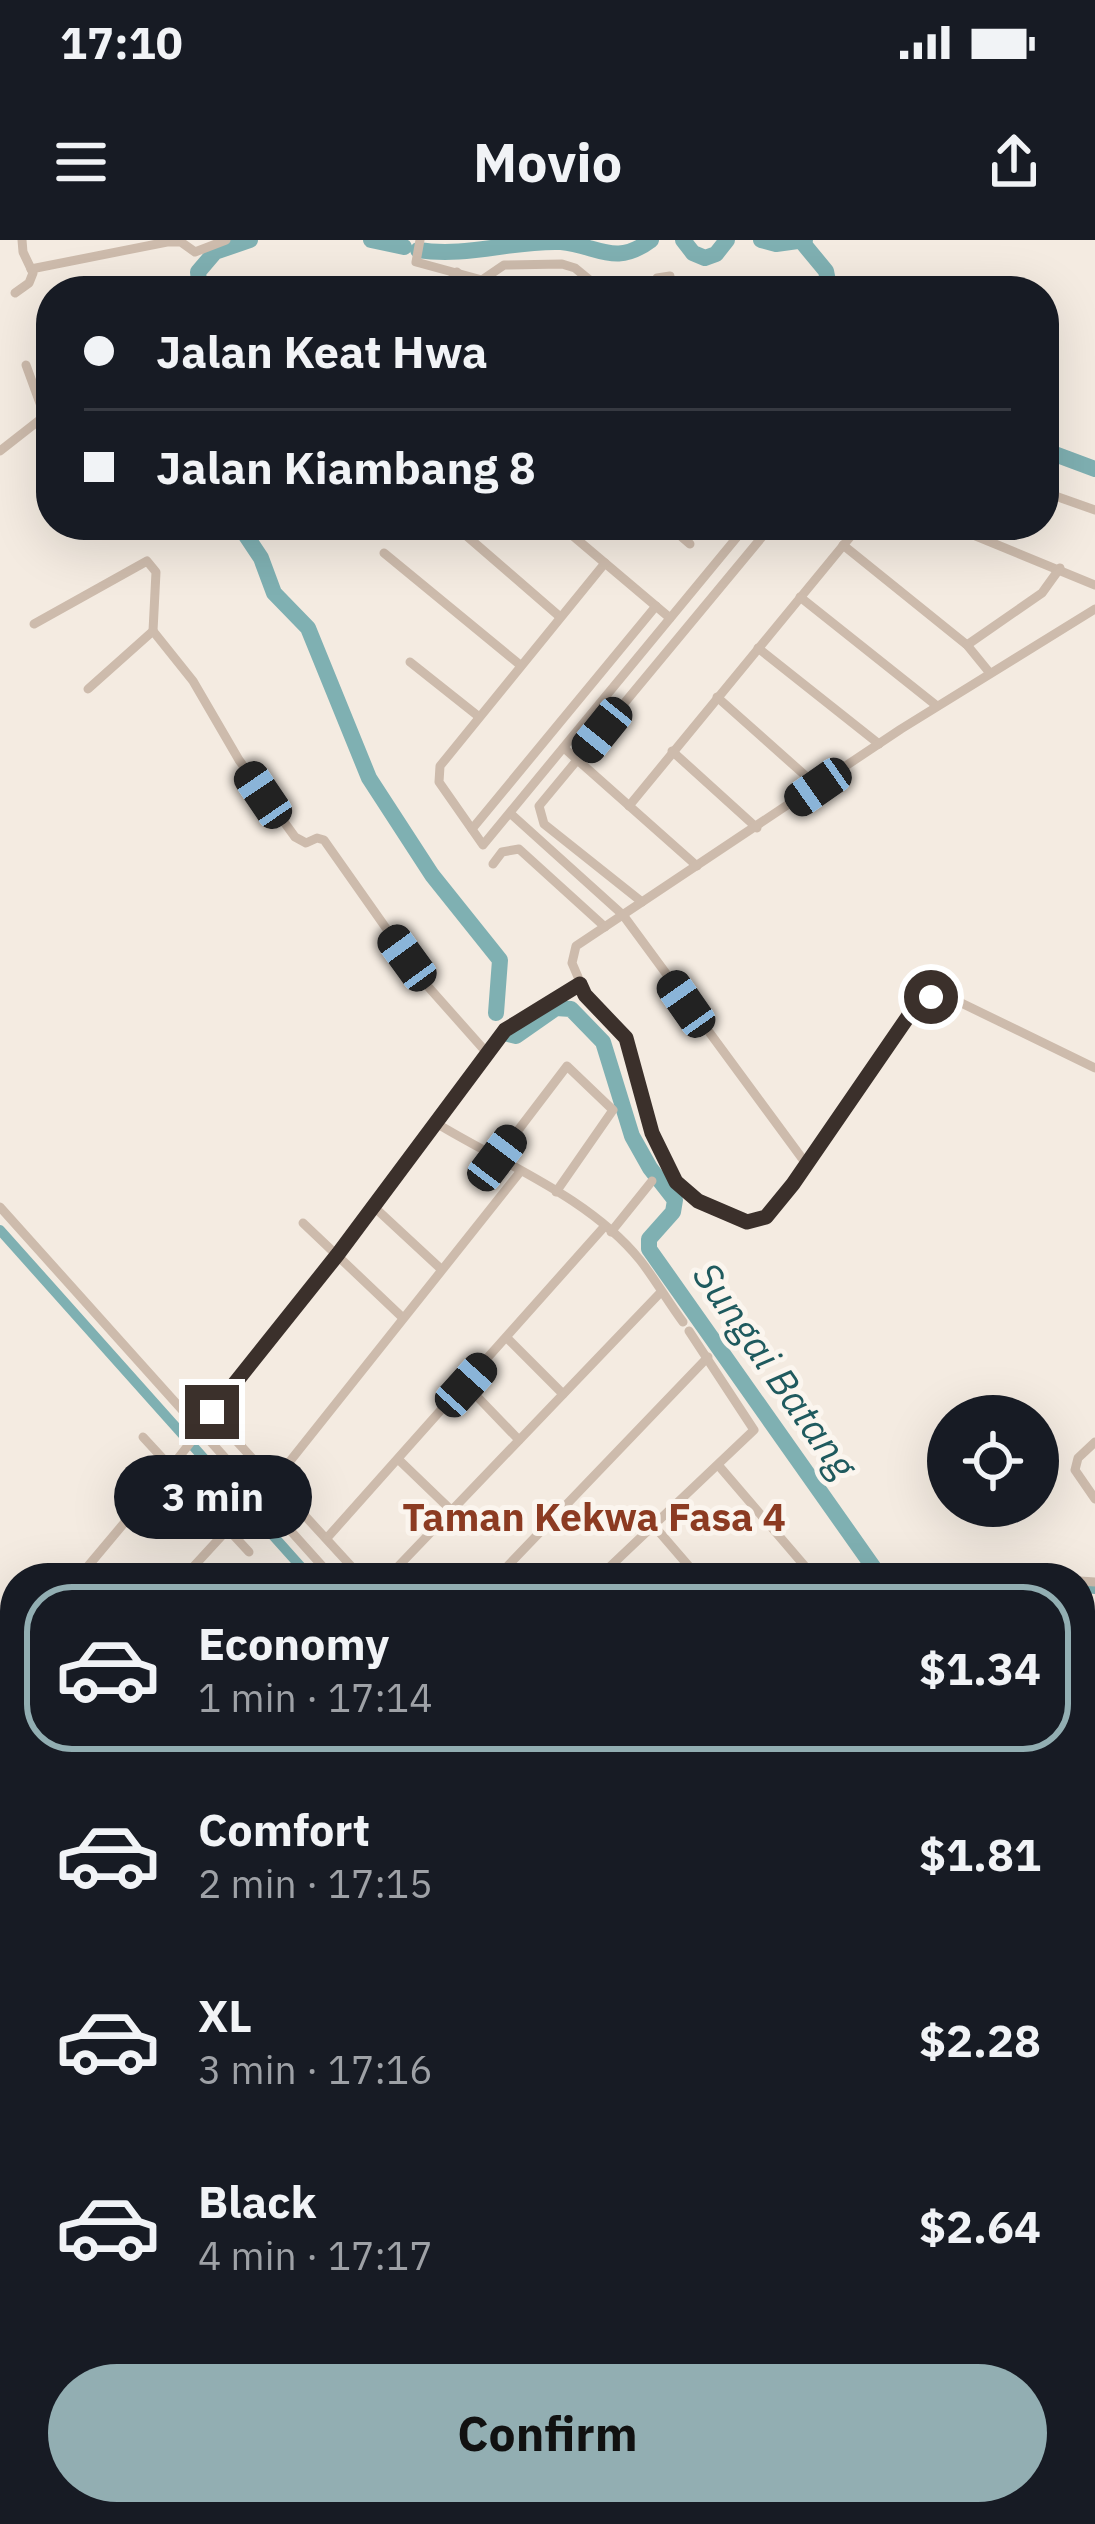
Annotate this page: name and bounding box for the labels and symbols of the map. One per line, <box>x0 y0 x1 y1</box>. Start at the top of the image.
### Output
car <box>565 691 639 769</box>
car <box>778 752 858 822</box>
car <box>228 755 298 835</box>
car <box>371 918 443 998</box>
car <box>651 964 721 1044</box>
route start <box>904 970 958 1024</box>
car <box>461 1118 533 1198</box>
water label: Sungai Batang <box>682 1252 870 1489</box>
car <box>429 1346 503 1424</box>
route end <box>185 1385 239 1439</box>
callout: 3 min <box>113 1454 311 1538</box>
district label: Taman Kekwa Fasa 4 <box>402 1491 786 1542</box>

